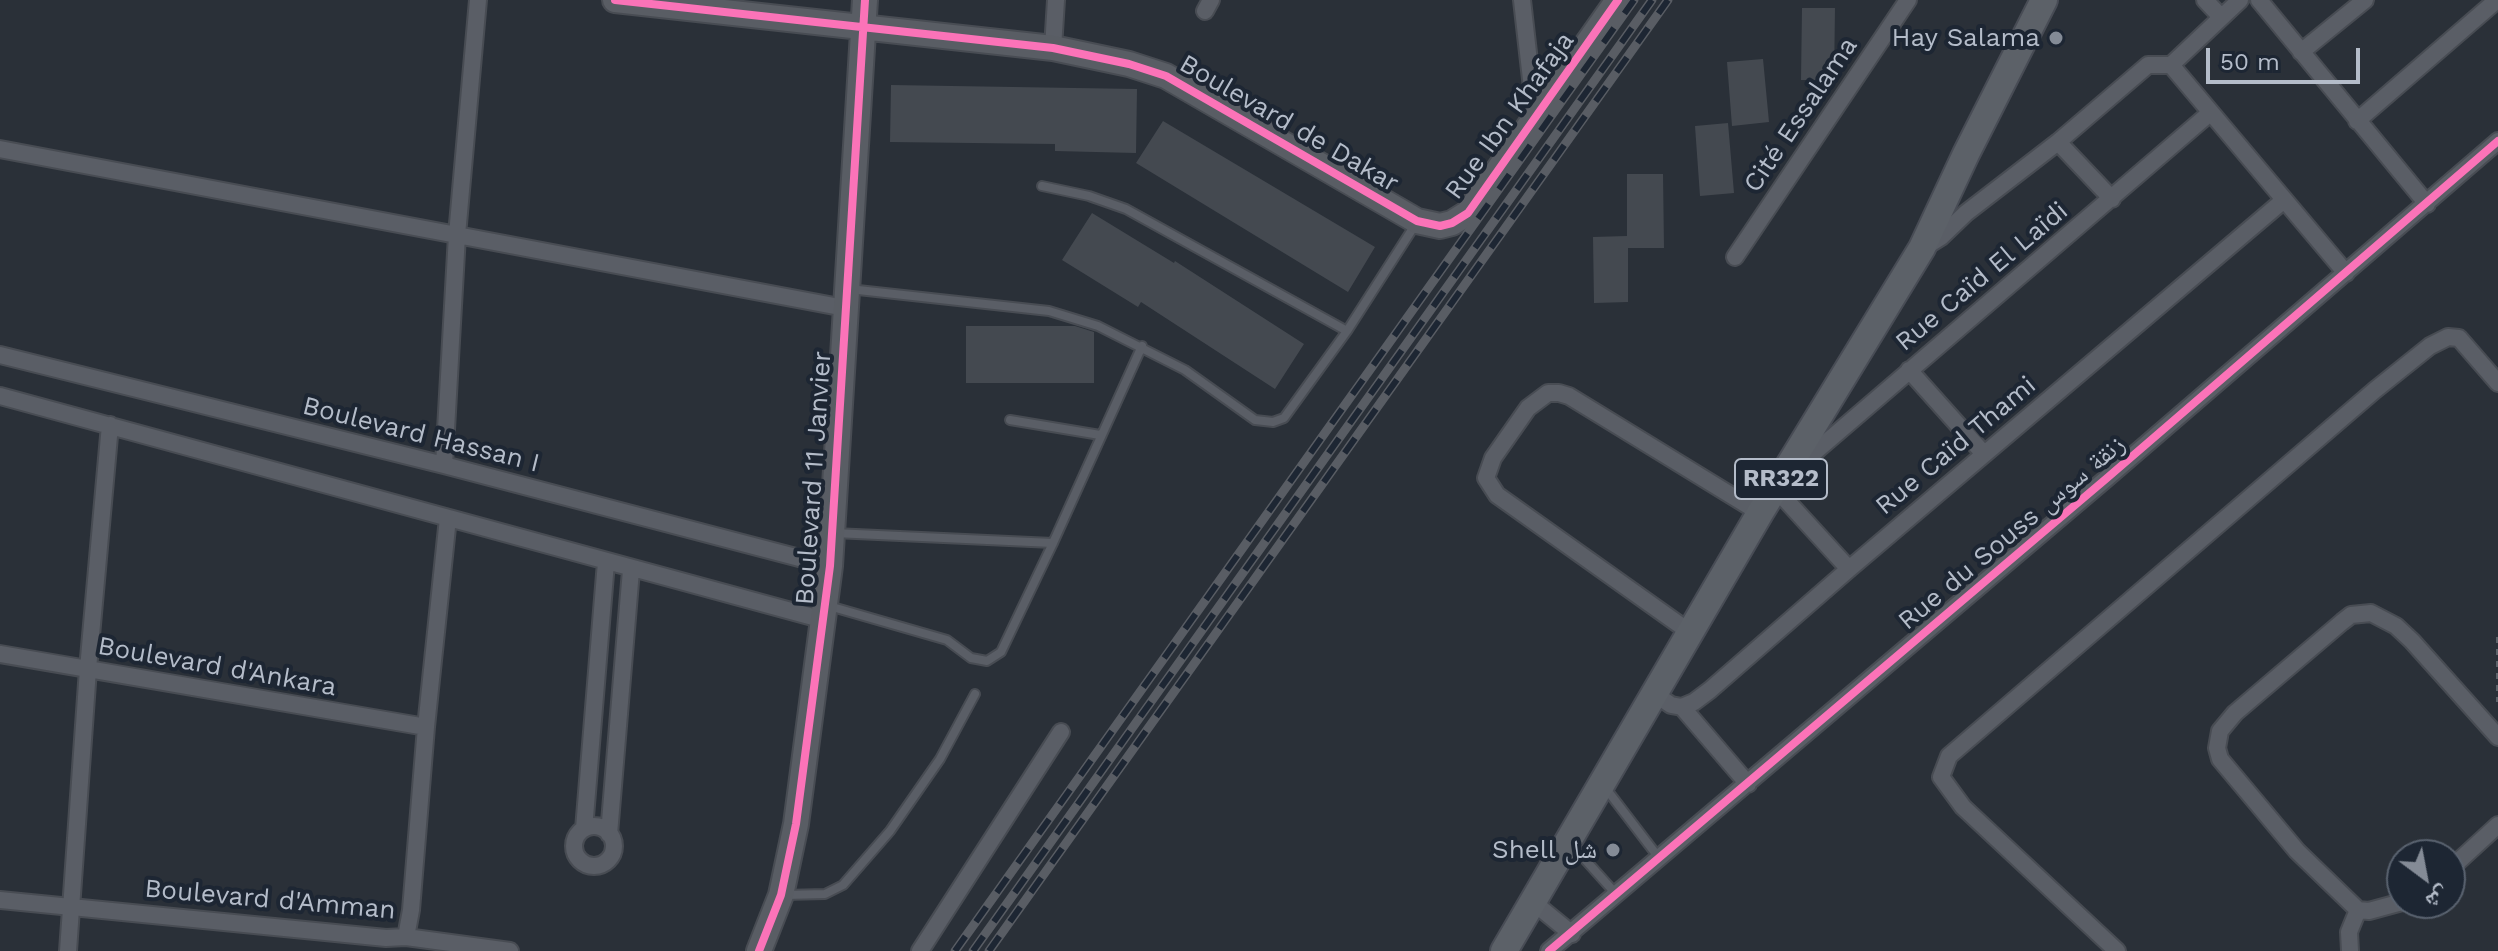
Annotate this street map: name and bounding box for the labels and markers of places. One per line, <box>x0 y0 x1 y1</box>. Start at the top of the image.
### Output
place label: Hay Salama <box>1892 22 2040 54</box>
marker: Hay Salama <box>2047 29 2065 47</box>
place label: Shell شل <box>1492 834 1597 866</box>
marker: Shell شل <box>1604 841 1622 859</box>

